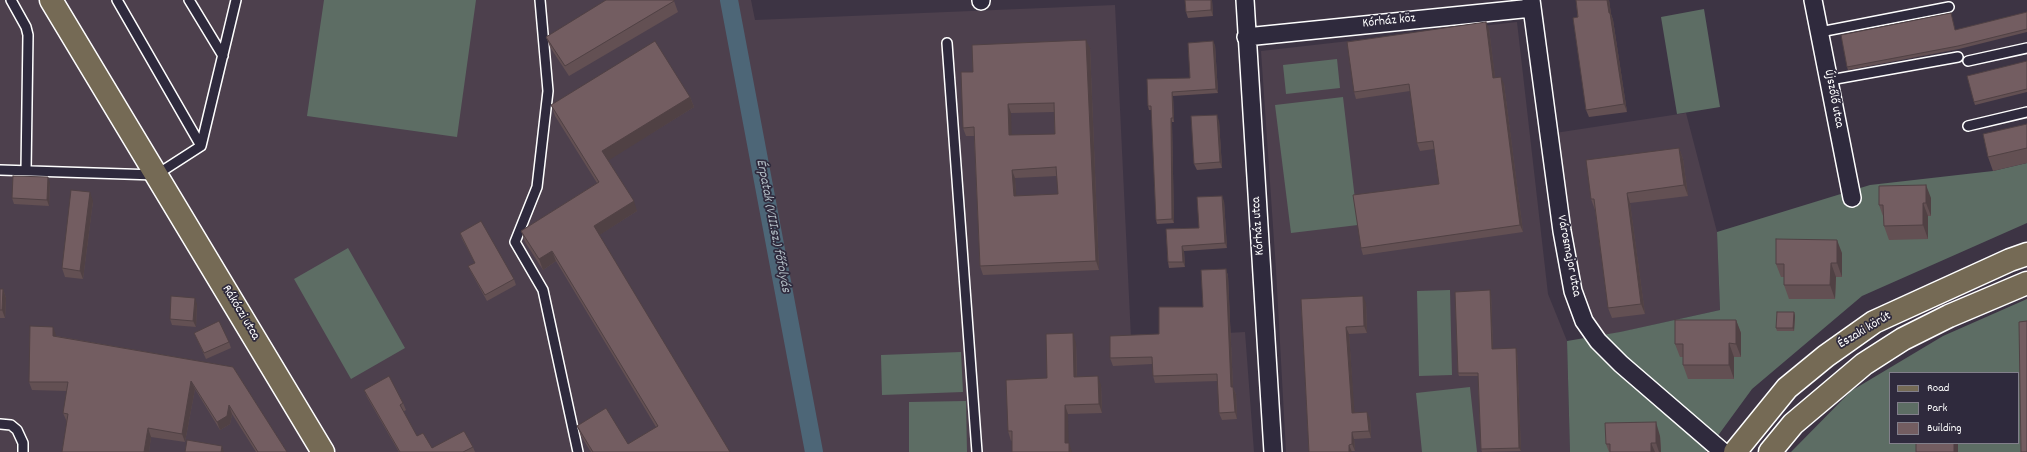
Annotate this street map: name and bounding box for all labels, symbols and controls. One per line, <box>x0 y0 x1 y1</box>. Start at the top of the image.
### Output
street label: Kórház köz <box>1362 11 1416 33</box>
street label: Újszőlő utca <box>1820 69 1846 129</box>
water label: Érpatak (VIII.sz.) főfolyás <box>751 158 793 294</box>
street label: Kórház utca <box>1249 196 1269 256</box>
street label: Városmajor utca <box>1552 214 1584 298</box>
street label: Rákóczi utca <box>218 283 262 343</box>
street label: Északi körút <box>1836 309 1894 353</box>
legend <box>1889 372 2019 444</box>
text: Road <box>1927 380 1949 397</box>
text: Park <box>1927 400 1947 417</box>
text: Building <box>1927 420 1962 437</box>

